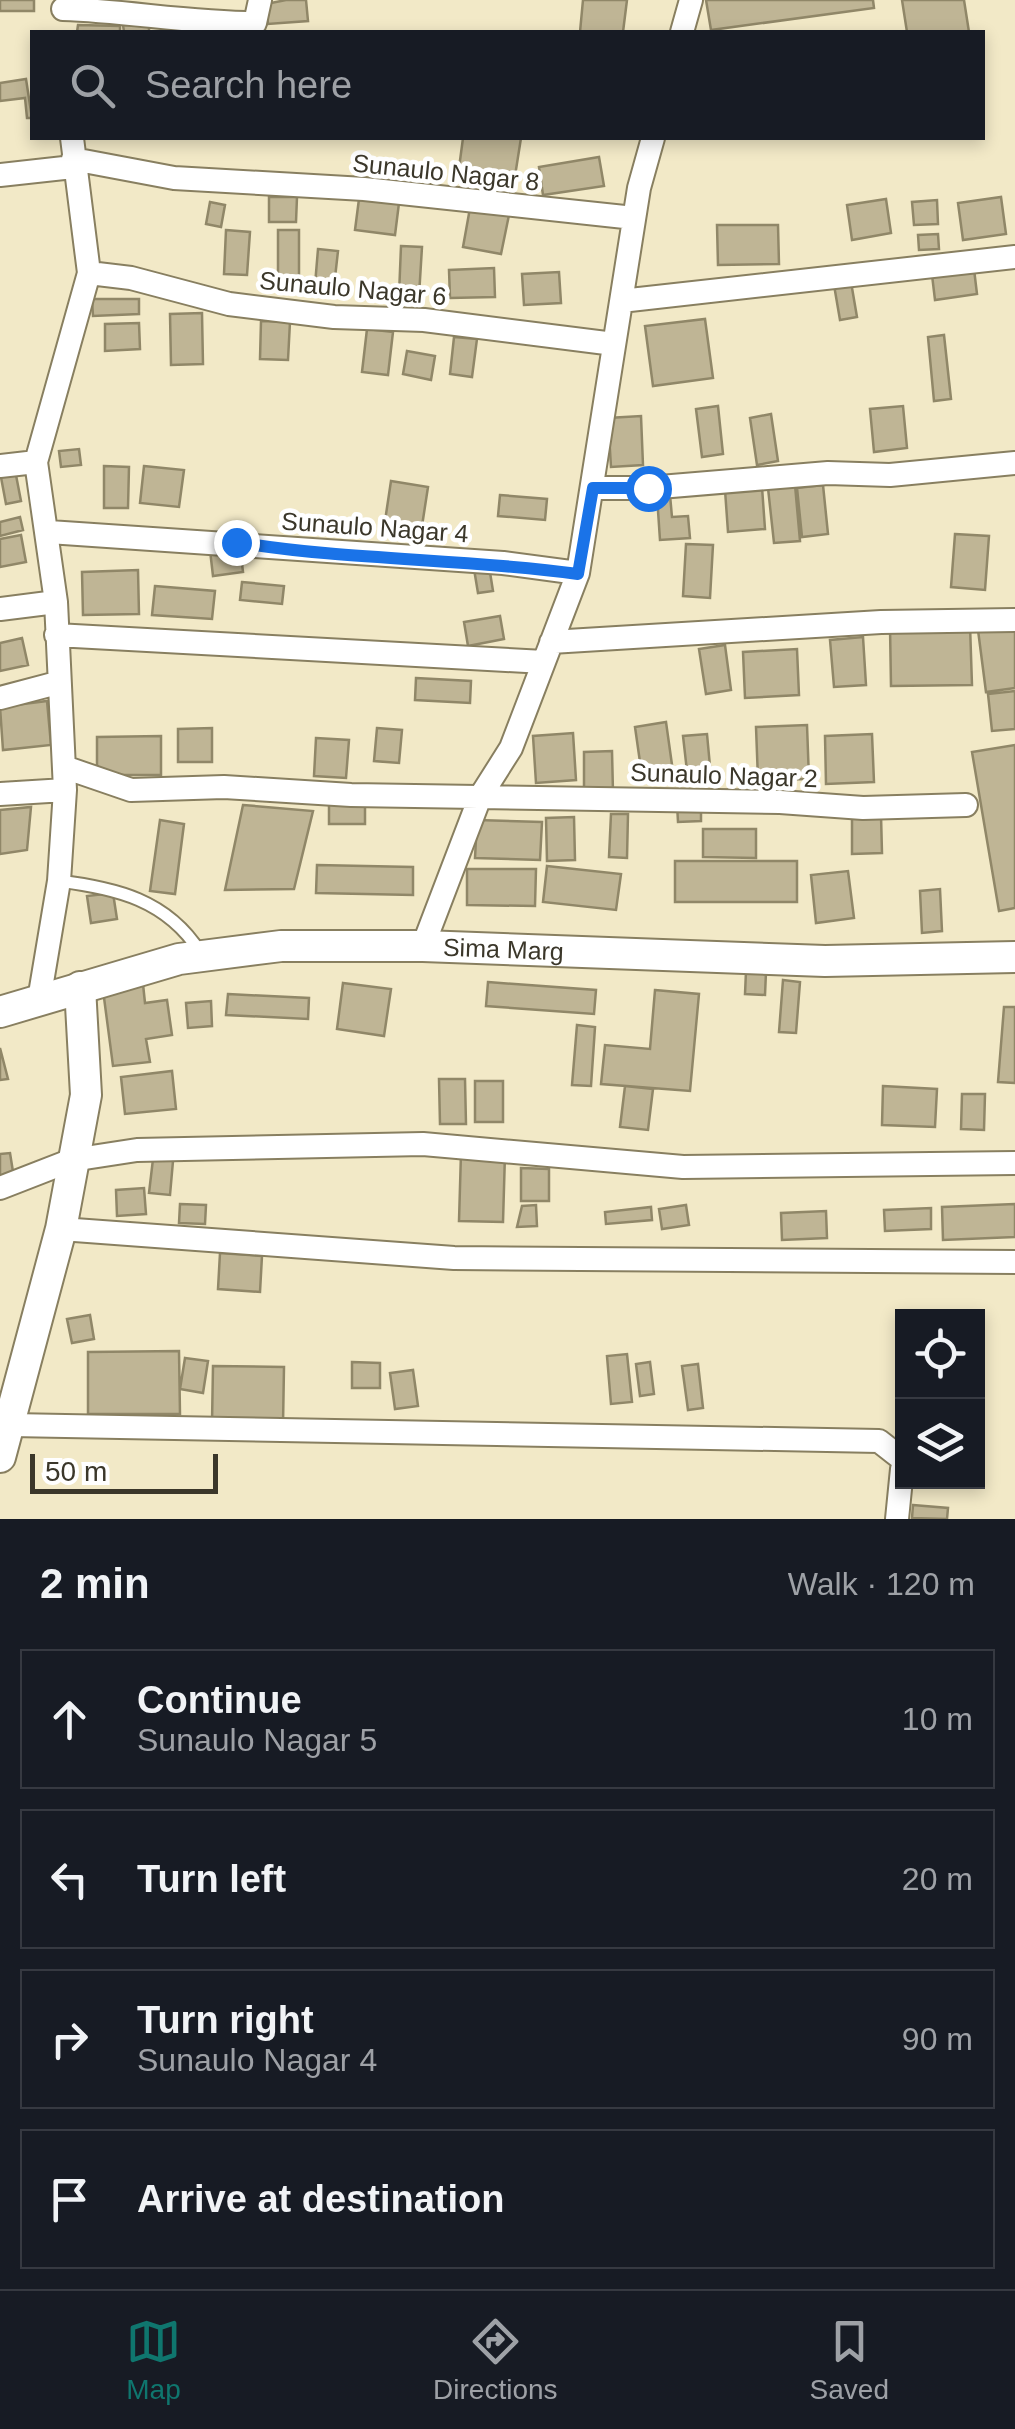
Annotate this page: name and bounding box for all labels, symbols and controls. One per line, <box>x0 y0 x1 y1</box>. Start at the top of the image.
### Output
search box <box>30 30 985 140</box>
icon: search <box>65 58 120 113</box>
text: Search here <box>145 64 352 106</box>
street label: Sunaulo Nagar 8 <box>351 148 541 196</box>
street label: Sunaulo Nagar 6 <box>258 266 448 310</box>
route start <box>626 466 672 512</box>
street label: Sunaulo Nagar 4 <box>280 506 470 548</box>
route end <box>214 520 260 566</box>
street label: Sunaulo Nagar 2 <box>630 758 818 792</box>
street label: Sima Marg <box>443 933 564 965</box>
map controls <box>895 1309 985 1489</box>
button: locate <box>895 1309 985 1399</box>
button: layers <box>895 1399 985 1489</box>
scale bar <box>30 1449 218 1494</box>
text: 50 m <box>45 1456 107 1487</box>
text: 2 min <box>40 1560 150 1607</box>
text: Walk · 120 m <box>788 1566 975 1602</box>
text: Continue <box>137 1679 302 1721</box>
icon: ahead <box>42 1692 97 1747</box>
text: 10 m <box>902 1701 973 1737</box>
text: Sunaulo Nagar 5 <box>137 1722 377 1758</box>
icon: left <box>42 1852 97 1907</box>
text: Turn left <box>137 1858 286 1900</box>
text: 20 m <box>902 1861 973 1897</box>
text: Turn right <box>137 1999 314 2041</box>
icon: right <box>42 2012 97 2067</box>
text: 90 m <box>902 2021 973 2057</box>
text: Sunaulo Nagar 4 <box>137 2042 377 2078</box>
icon: arrive <box>42 2172 97 2227</box>
text: Arrive at destination <box>137 2178 504 2220</box>
tab: Map <box>126 2314 181 2406</box>
tab: Directions <box>433 2314 558 2406</box>
tab: Saved <box>810 2314 889 2406</box>

